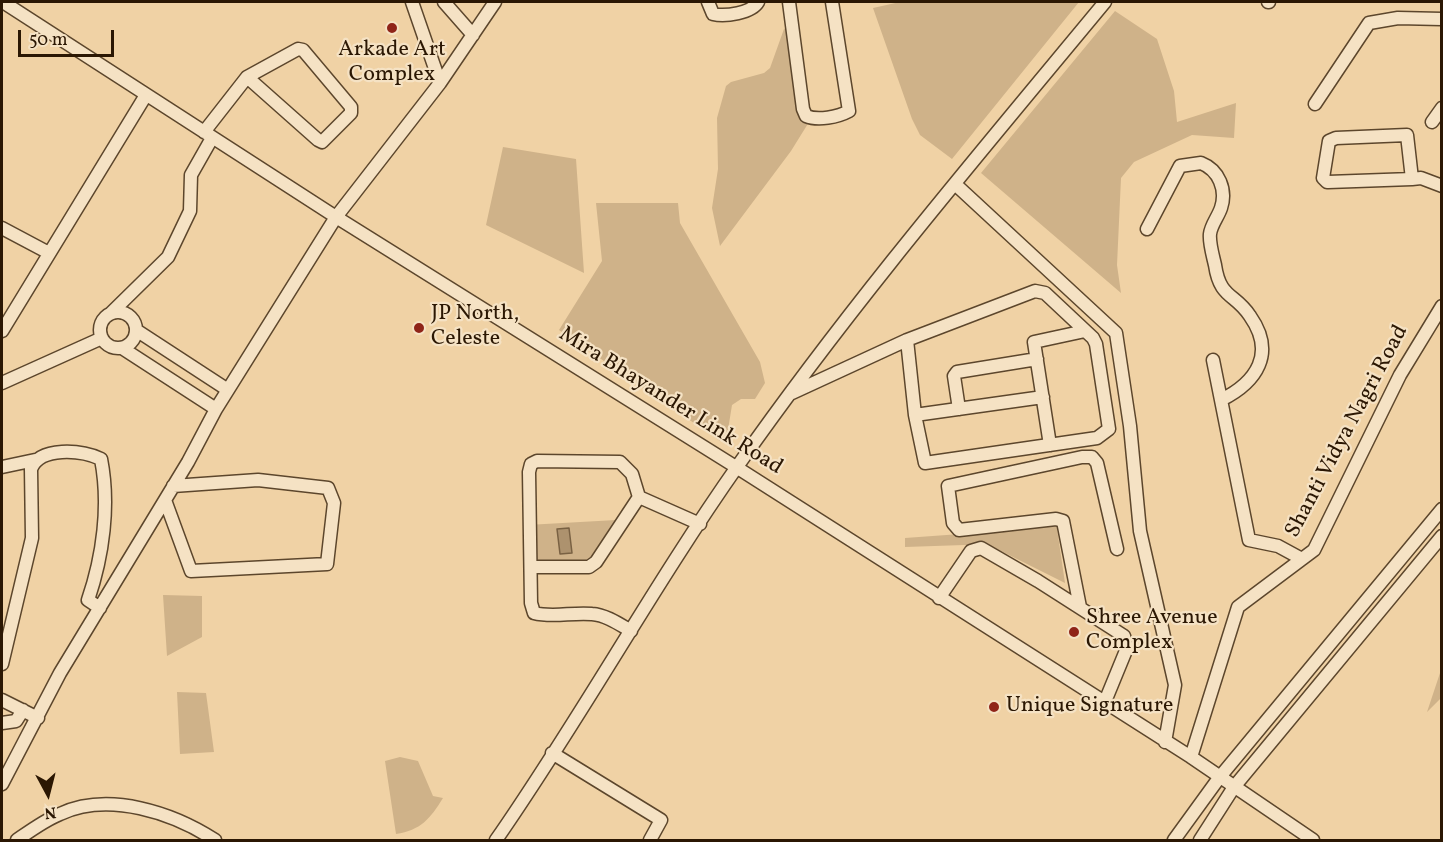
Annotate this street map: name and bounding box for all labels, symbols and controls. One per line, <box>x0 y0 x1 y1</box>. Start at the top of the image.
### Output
scale bar <box>21 18 117 56</box>
marker: Arkade Art Complex <box>385 21 399 35</box>
text: 50 m <box>29 28 68 53</box>
place label: Arkade Art Complex <box>338 38 446 90</box>
place label: JP North, Celeste <box>431 302 519 354</box>
marker: JP North, Celeste <box>412 321 426 335</box>
street label: Shanti Vidya Nagri Road <box>1281 321 1415 543</box>
street label: Mira Bhayander Link Road <box>553 322 787 482</box>
place label: Shree Avenue Complex <box>1086 606 1218 658</box>
marker: Shree Avenue Complex <box>1067 625 1081 639</box>
place label: Unique Signature <box>1006 694 1173 720</box>
marker: Unique Signature <box>987 700 1001 714</box>
north arrow <box>18 764 78 824</box>
text: N <box>43 800 57 823</box>

